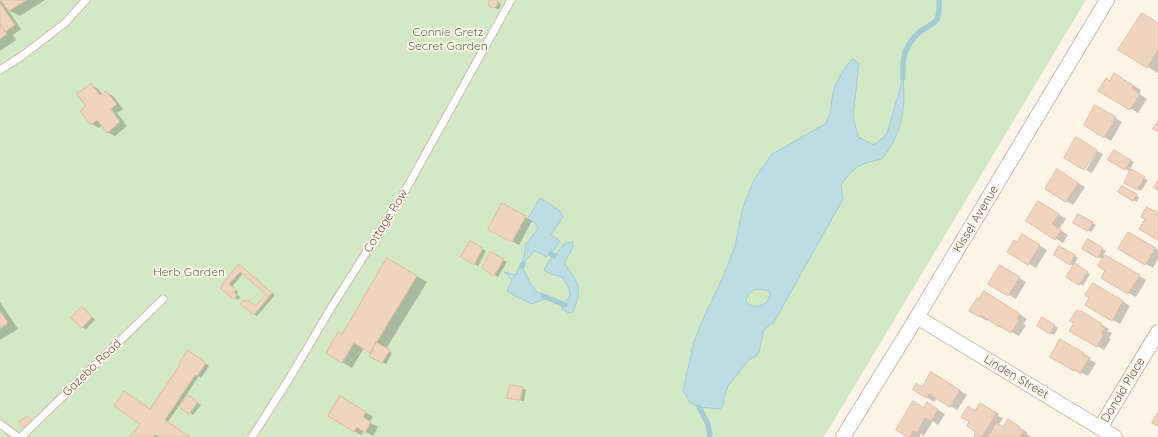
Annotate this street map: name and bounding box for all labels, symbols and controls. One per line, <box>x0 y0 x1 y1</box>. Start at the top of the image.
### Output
park label: Connie Gretz Secret Garden <box>408 25 488 53</box>
street label: Kissel Avenue <box>950 183 1002 255</box>
street label: Cottage Row <box>361 187 411 255</box>
park label: Herb Garden <box>153 265 225 279</box>
street label: Gazebo Road <box>60 337 124 399</box>
street label: Linden Street <box>981 352 1051 402</box>
street label: Donald Place <box>1098 355 1148 425</box>

